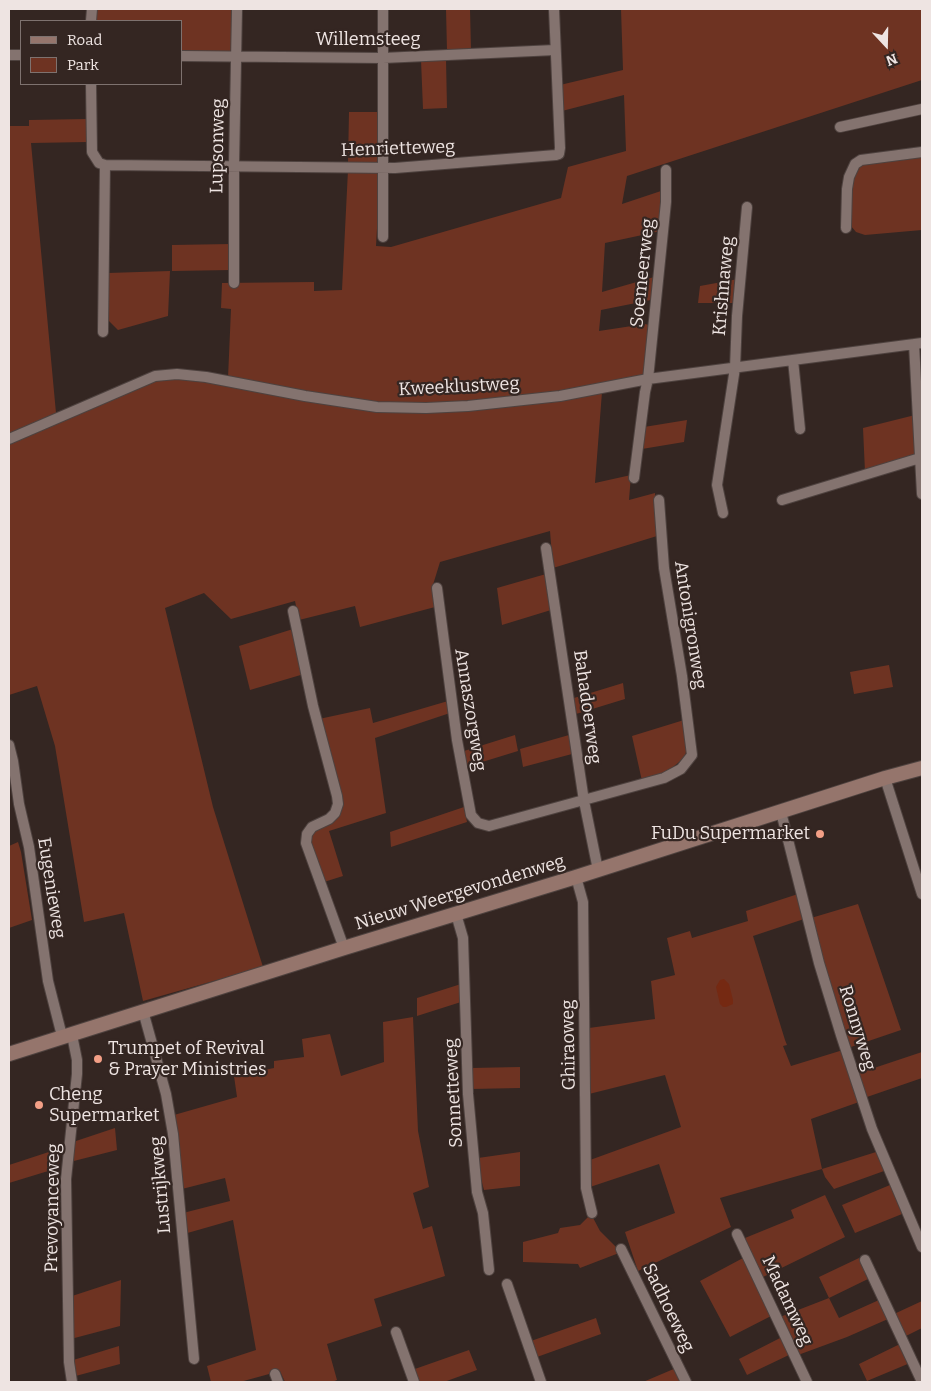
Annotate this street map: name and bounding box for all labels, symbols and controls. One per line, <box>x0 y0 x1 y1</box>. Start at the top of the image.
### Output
legend <box>20 20 182 85</box>
north arrow <box>861 20 911 70</box>
street label: Willemsteeg <box>315 29 421 51</box>
text: Road <box>67 31 102 49</box>
text: N <box>883 50 900 69</box>
text: Park <box>67 56 99 74</box>
street label: Lupsonweg <box>206 98 230 194</box>
street label: Henrietteweg <box>340 136 456 162</box>
street label: Soemeerweg <box>627 217 659 329</box>
street label: Krishnaweg <box>709 235 739 337</box>
street label: Kweeklustweg <box>398 373 520 401</box>
street label: Antonigronweg <box>669 559 711 691</box>
street label: Annaszorgweg <box>450 647 490 773</box>
street label: Bahadoerweg <box>568 649 606 765</box>
place label: FuDu Supermarket <box>651 823 810 845</box>
marker: FuDu Supermarket <box>814 828 826 840</box>
street label: Eugenieweg <box>32 836 70 940</box>
street label: Nieuw Weergevondenweg <box>352 851 568 935</box>
street label: Ronnyweg <box>834 983 880 1073</box>
street label: Ghiraoweg <box>557 999 581 1091</box>
place label: Trumpet of Revival & Prayer Ministries <box>108 1038 267 1080</box>
street label: Sonnetteweg <box>440 1038 468 1148</box>
marker: Trumpet of Revival & Prayer Ministries <box>92 1053 104 1065</box>
place label: Cheng Supermarket <box>49 1084 160 1126</box>
marker: Cheng Supermarket <box>33 1099 45 1111</box>
street label: Lustrijkweg <box>146 1135 176 1235</box>
street label: Prevoyanceweg <box>41 1143 65 1273</box>
street label: Madamweg <box>757 1253 817 1349</box>
street label: Sadhoeweg <box>637 1260 699 1356</box>

